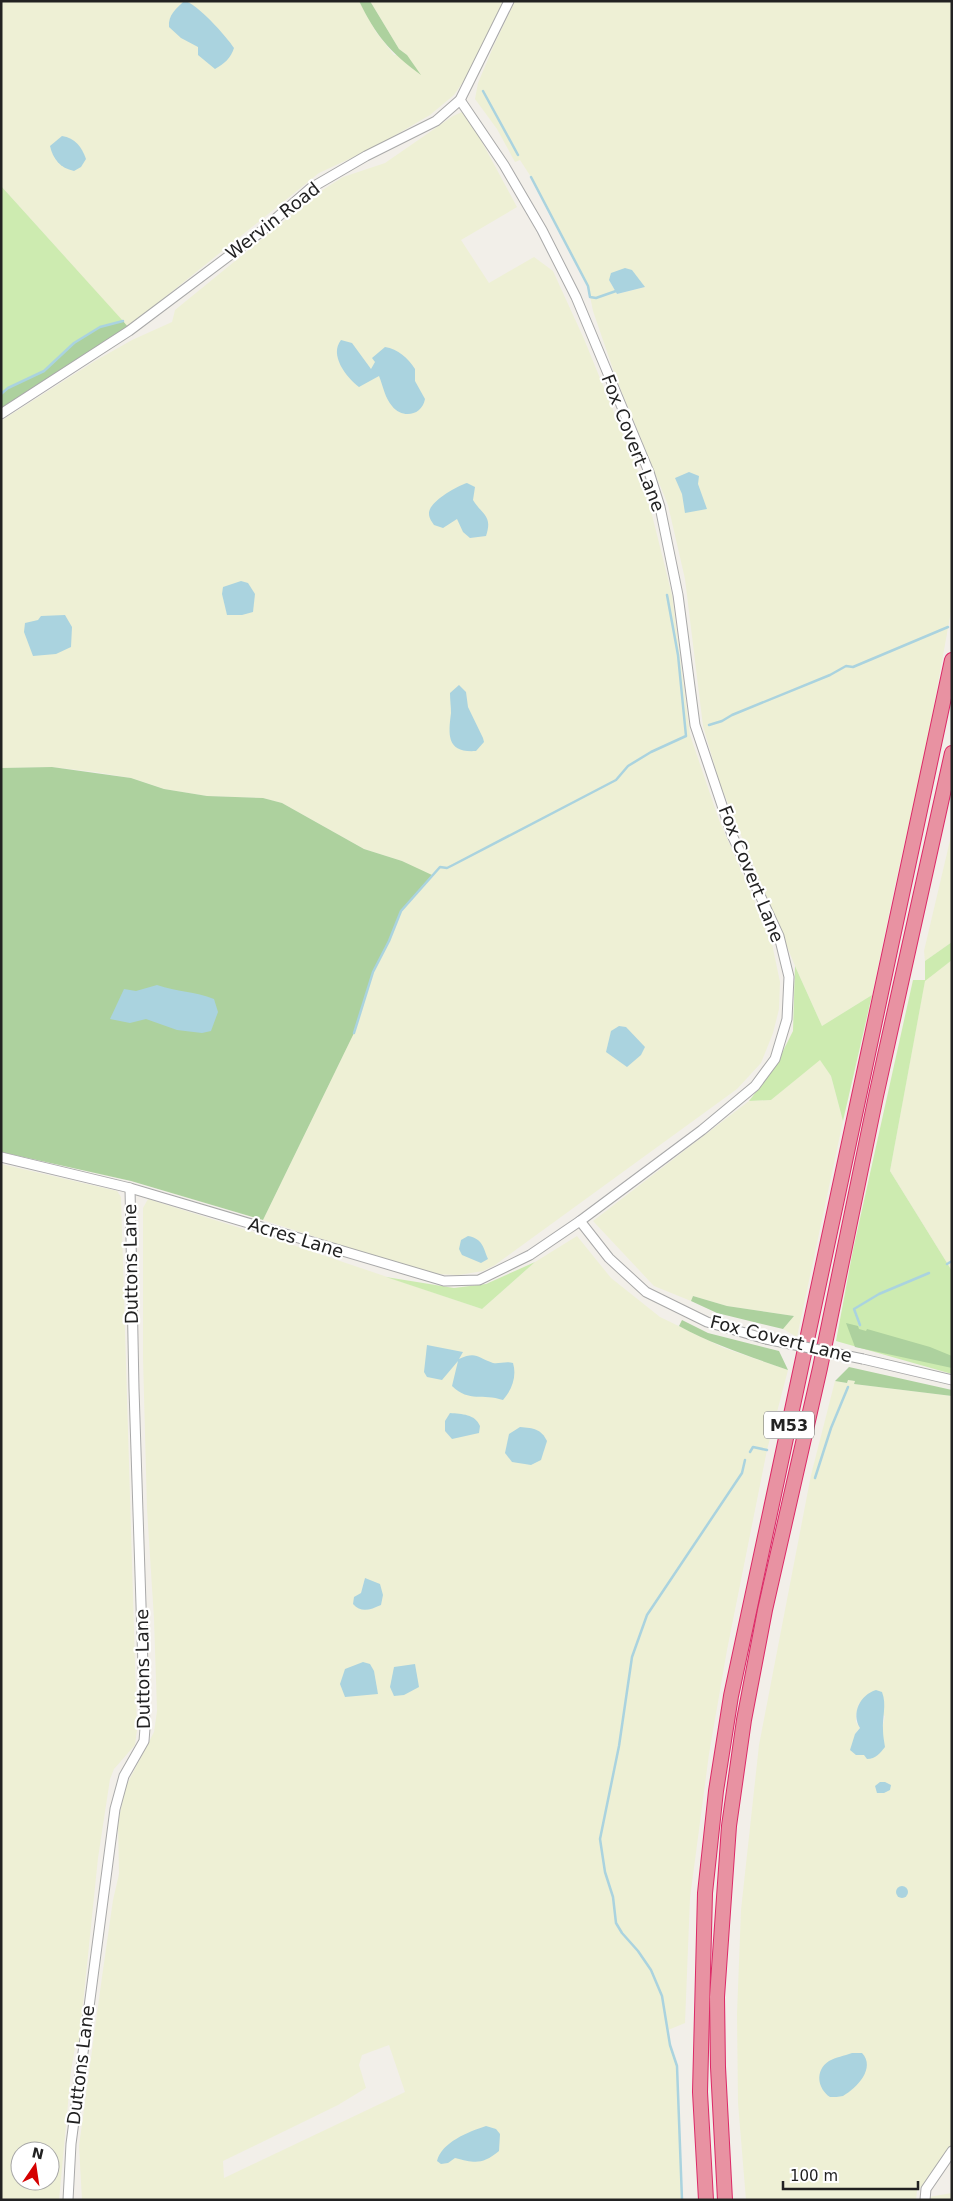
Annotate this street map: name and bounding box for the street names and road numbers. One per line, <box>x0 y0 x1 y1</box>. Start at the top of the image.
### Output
street label: Wervin Road <box>222 177 324 264</box>
street label: Fox Covert Lane <box>598 371 669 515</box>
street label: Fox Covert Lane <box>714 802 788 945</box>
street label: Duttons Lane <box>119 1204 142 1324</box>
street label: Acres Lane <box>246 1213 346 1262</box>
street label: Fox Covert Lane <box>708 1311 854 1366</box>
road number: M53 <box>764 1412 814 1438</box>
street label: Duttons Lane <box>131 1609 154 1729</box>
street label: Duttons Lane <box>63 2004 98 2126</box>

